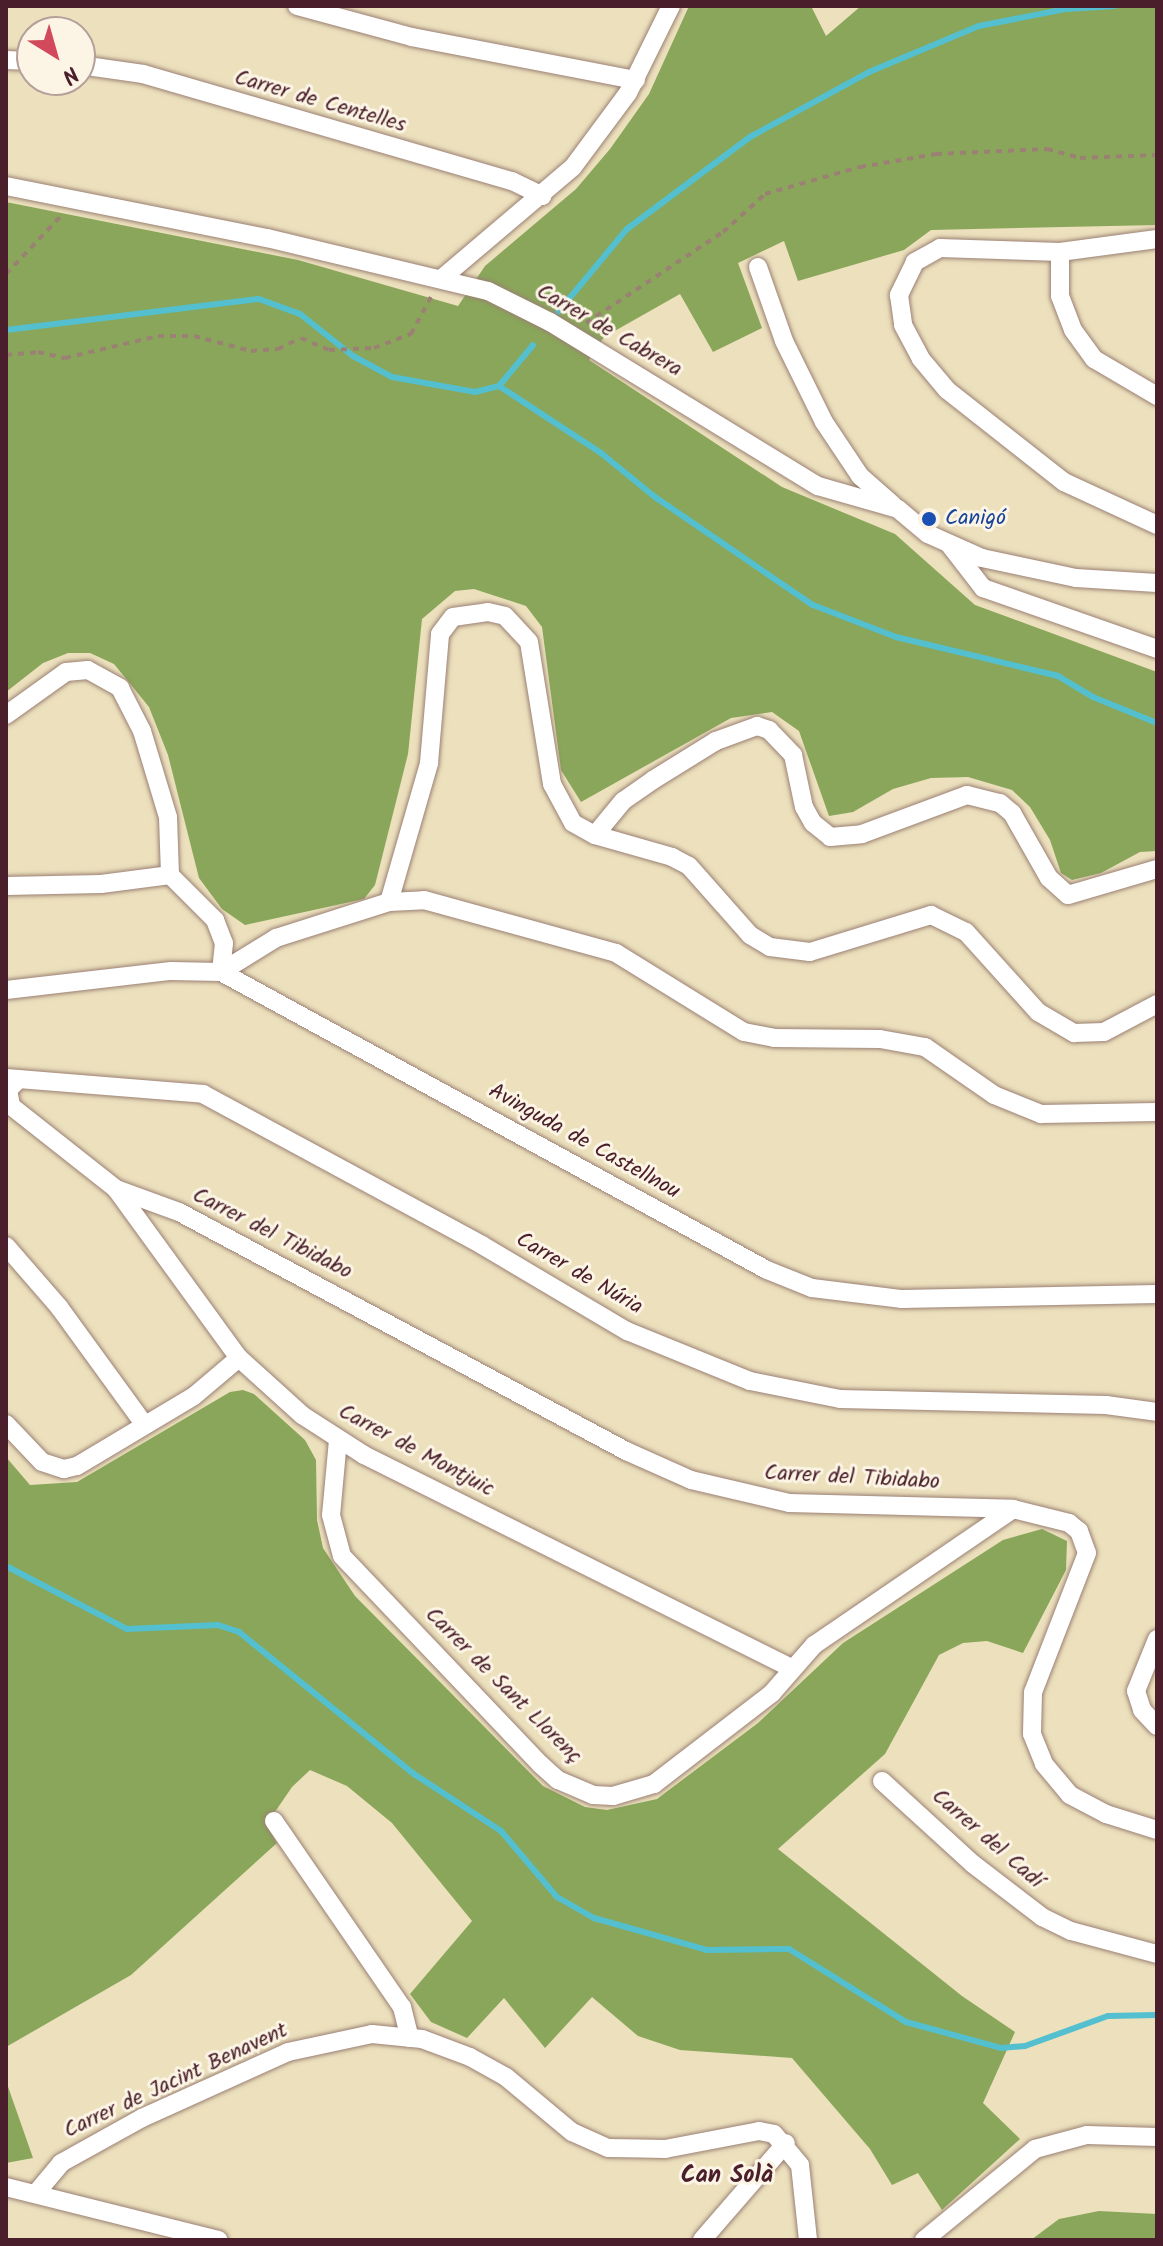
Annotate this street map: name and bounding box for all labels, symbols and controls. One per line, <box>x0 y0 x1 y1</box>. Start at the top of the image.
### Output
north arrow <box>16 16 96 96</box>
text: N <box>53 56 86 92</box>
street label: Carrer de Centelles <box>231 65 409 139</box>
street label: Carrer de Cabrera <box>532 279 686 383</box>
place label: Canigó <box>945 506 1006 532</box>
marker: Canigó <box>920 510 938 528</box>
street label: Avinguda de Castellnou <box>484 1078 684 1206</box>
street label: Carrer del Tibidabo <box>188 1182 356 1286</box>
street label: Carrer de Núria <box>511 1227 647 1321</box>
street label: Carrer de Montjuic <box>334 1399 498 1503</box>
street label: Carrer del Tibidabo <box>764 1460 940 1496</box>
street label: Carrer de Sant Llorenç <box>419 1602 587 1770</box>
street label: Carrer del Cadí <box>926 1783 1048 1895</box>
street label: Carrer de Jacint Benavent <box>60 2018 292 2144</box>
district label: Can Solà <box>681 2162 773 2190</box>

